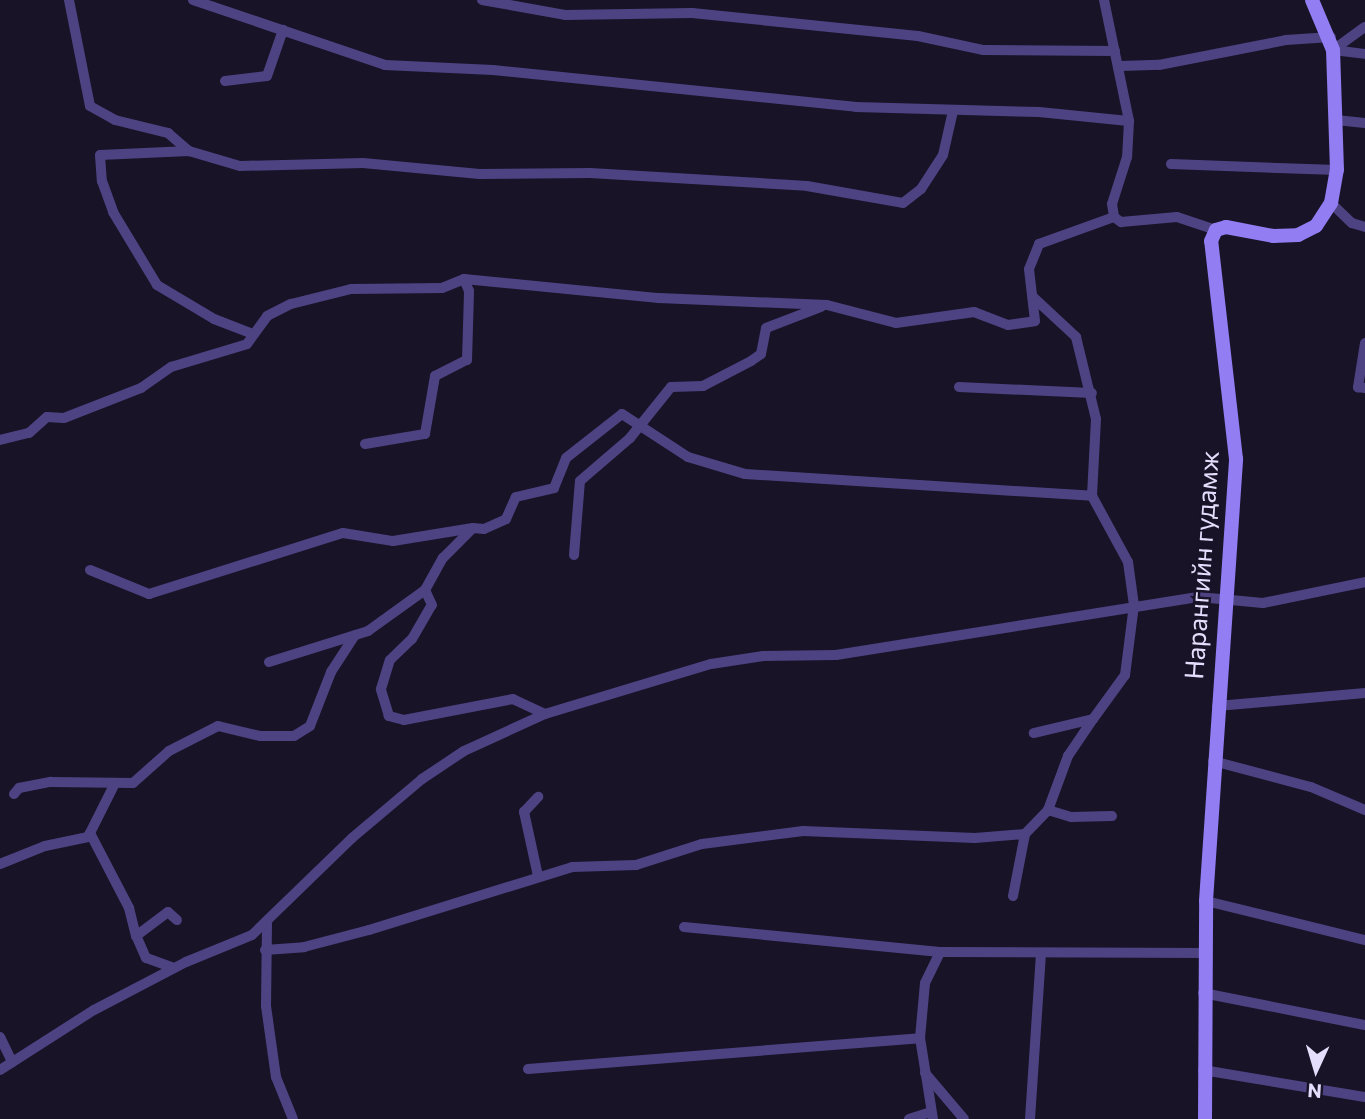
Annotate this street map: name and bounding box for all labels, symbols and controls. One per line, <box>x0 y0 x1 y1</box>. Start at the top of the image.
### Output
street label: Нарангийн гудамж <box>1177 450 1225 680</box>
north arrow <box>1281 1035 1351 1105</box>
text: N <box>1307 1079 1322 1103</box>

